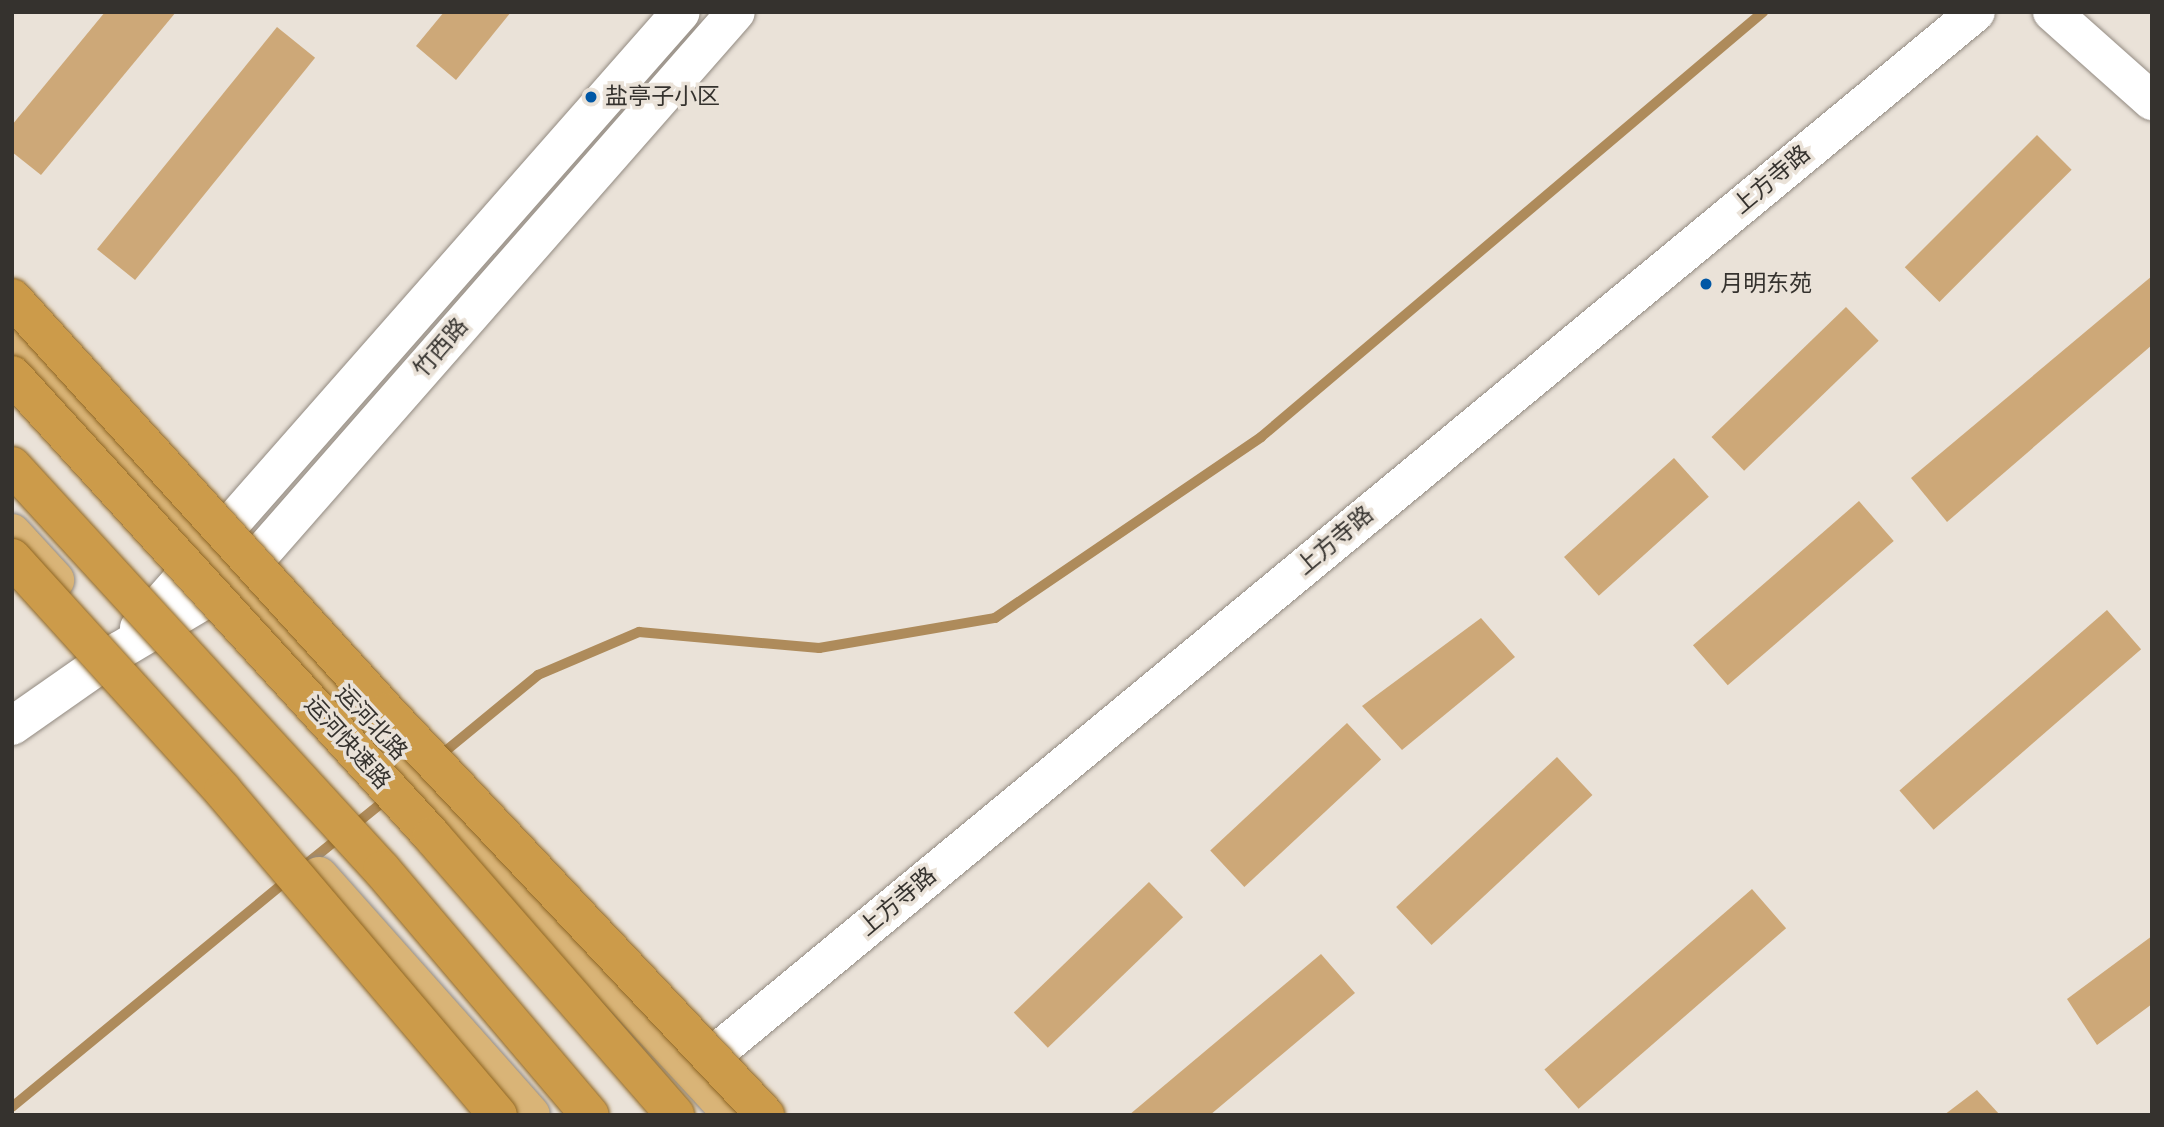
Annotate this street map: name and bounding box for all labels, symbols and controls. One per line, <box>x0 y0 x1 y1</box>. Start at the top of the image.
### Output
place label: 盐亭子小区 <box>605 83 720 111</box>
marker: 盐亭子小区 <box>583 89 599 105</box>
street label: 上方寺路 <box>1728 140 1816 220</box>
place label: 月明东苑 <box>1720 270 1812 298</box>
marker: 月明东苑 <box>1698 276 1714 292</box>
street label: 竹西路 <box>408 313 474 383</box>
street label: 上方寺路 <box>1291 501 1379 581</box>
street label: 运河北路 <box>330 680 412 766</box>
street label: 运河快速路 <box>298 691 396 795</box>
street label: 上方寺路 <box>854 862 942 942</box>

